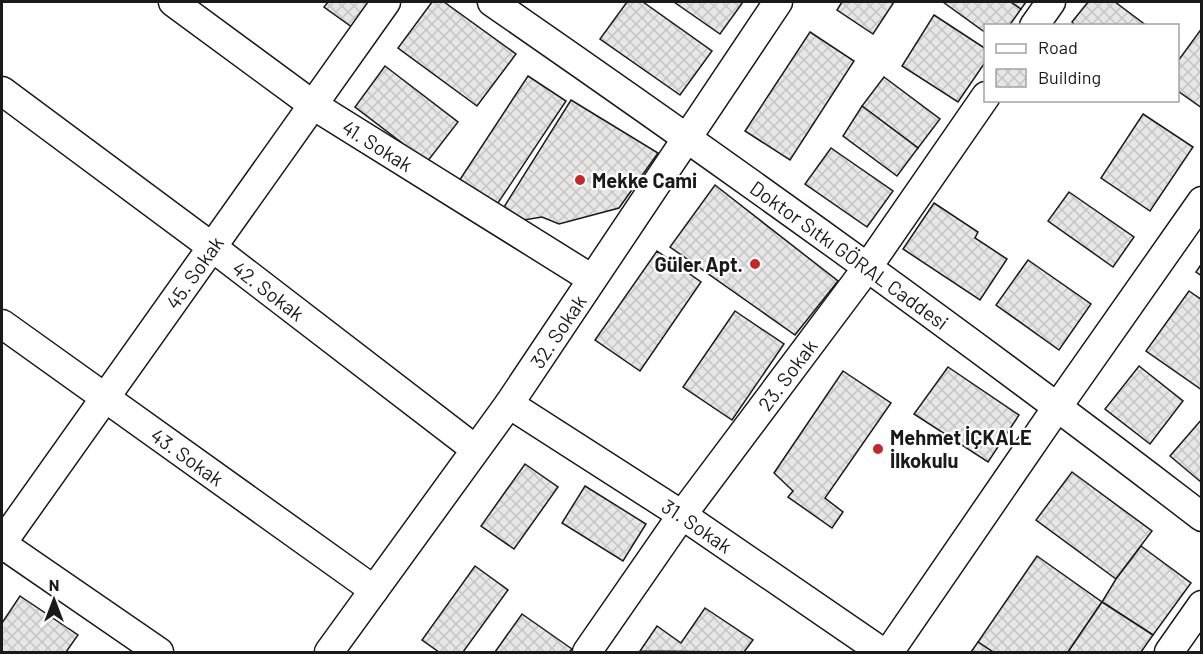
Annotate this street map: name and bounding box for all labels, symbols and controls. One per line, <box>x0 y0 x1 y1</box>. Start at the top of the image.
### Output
legend <box>984 24 1179 102</box>
text: Road <box>1038 36 1078 58</box>
text: Building <box>1038 66 1101 88</box>
street label: 41. Sokak <box>338 114 417 176</box>
place label: Mekke Cami <box>592 168 697 192</box>
marker: Mekke Cami <box>573 173 587 187</box>
street label: Doktor Sıtkı GÖRAL Caddesi <box>746 175 953 334</box>
street label: 45. Sokak <box>160 231 228 313</box>
place label: Güler Apt. <box>655 252 743 276</box>
street label: 42. Sokak <box>228 255 309 326</box>
marker: Güler Apt. <box>748 257 762 271</box>
street label: 32. Sokak <box>525 290 591 373</box>
street label: 23. Sokak <box>753 334 822 415</box>
street label: 43. Sokak <box>146 423 228 491</box>
place label: Mehmet İÇKALE İlkokulu <box>890 425 1032 472</box>
marker: Mehmet İÇKALE İlkokulu <box>871 442 885 456</box>
street label: 31. Sokak <box>658 493 737 558</box>
north arrow <box>24 570 84 630</box>
text: N <box>49 575 59 594</box>

